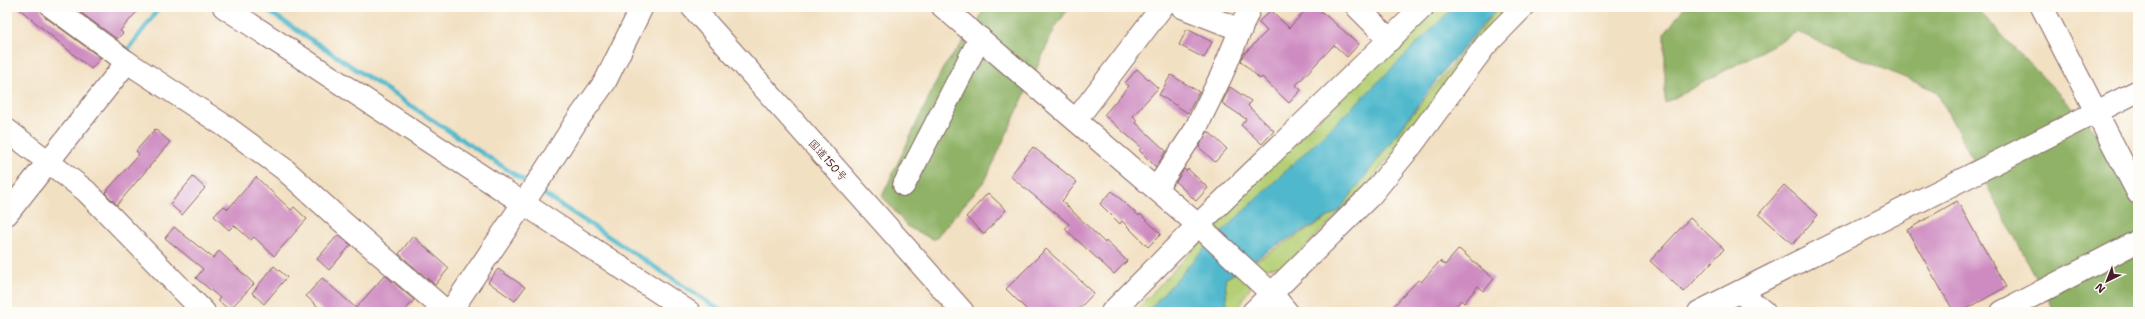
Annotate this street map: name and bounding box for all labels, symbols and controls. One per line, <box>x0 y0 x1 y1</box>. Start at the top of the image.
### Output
street label: 国道150号 <box>805 136 851 185</box>
north arrow <box>2087 261 2127 301</box>
text: N <box>2092 279 2109 296</box>

